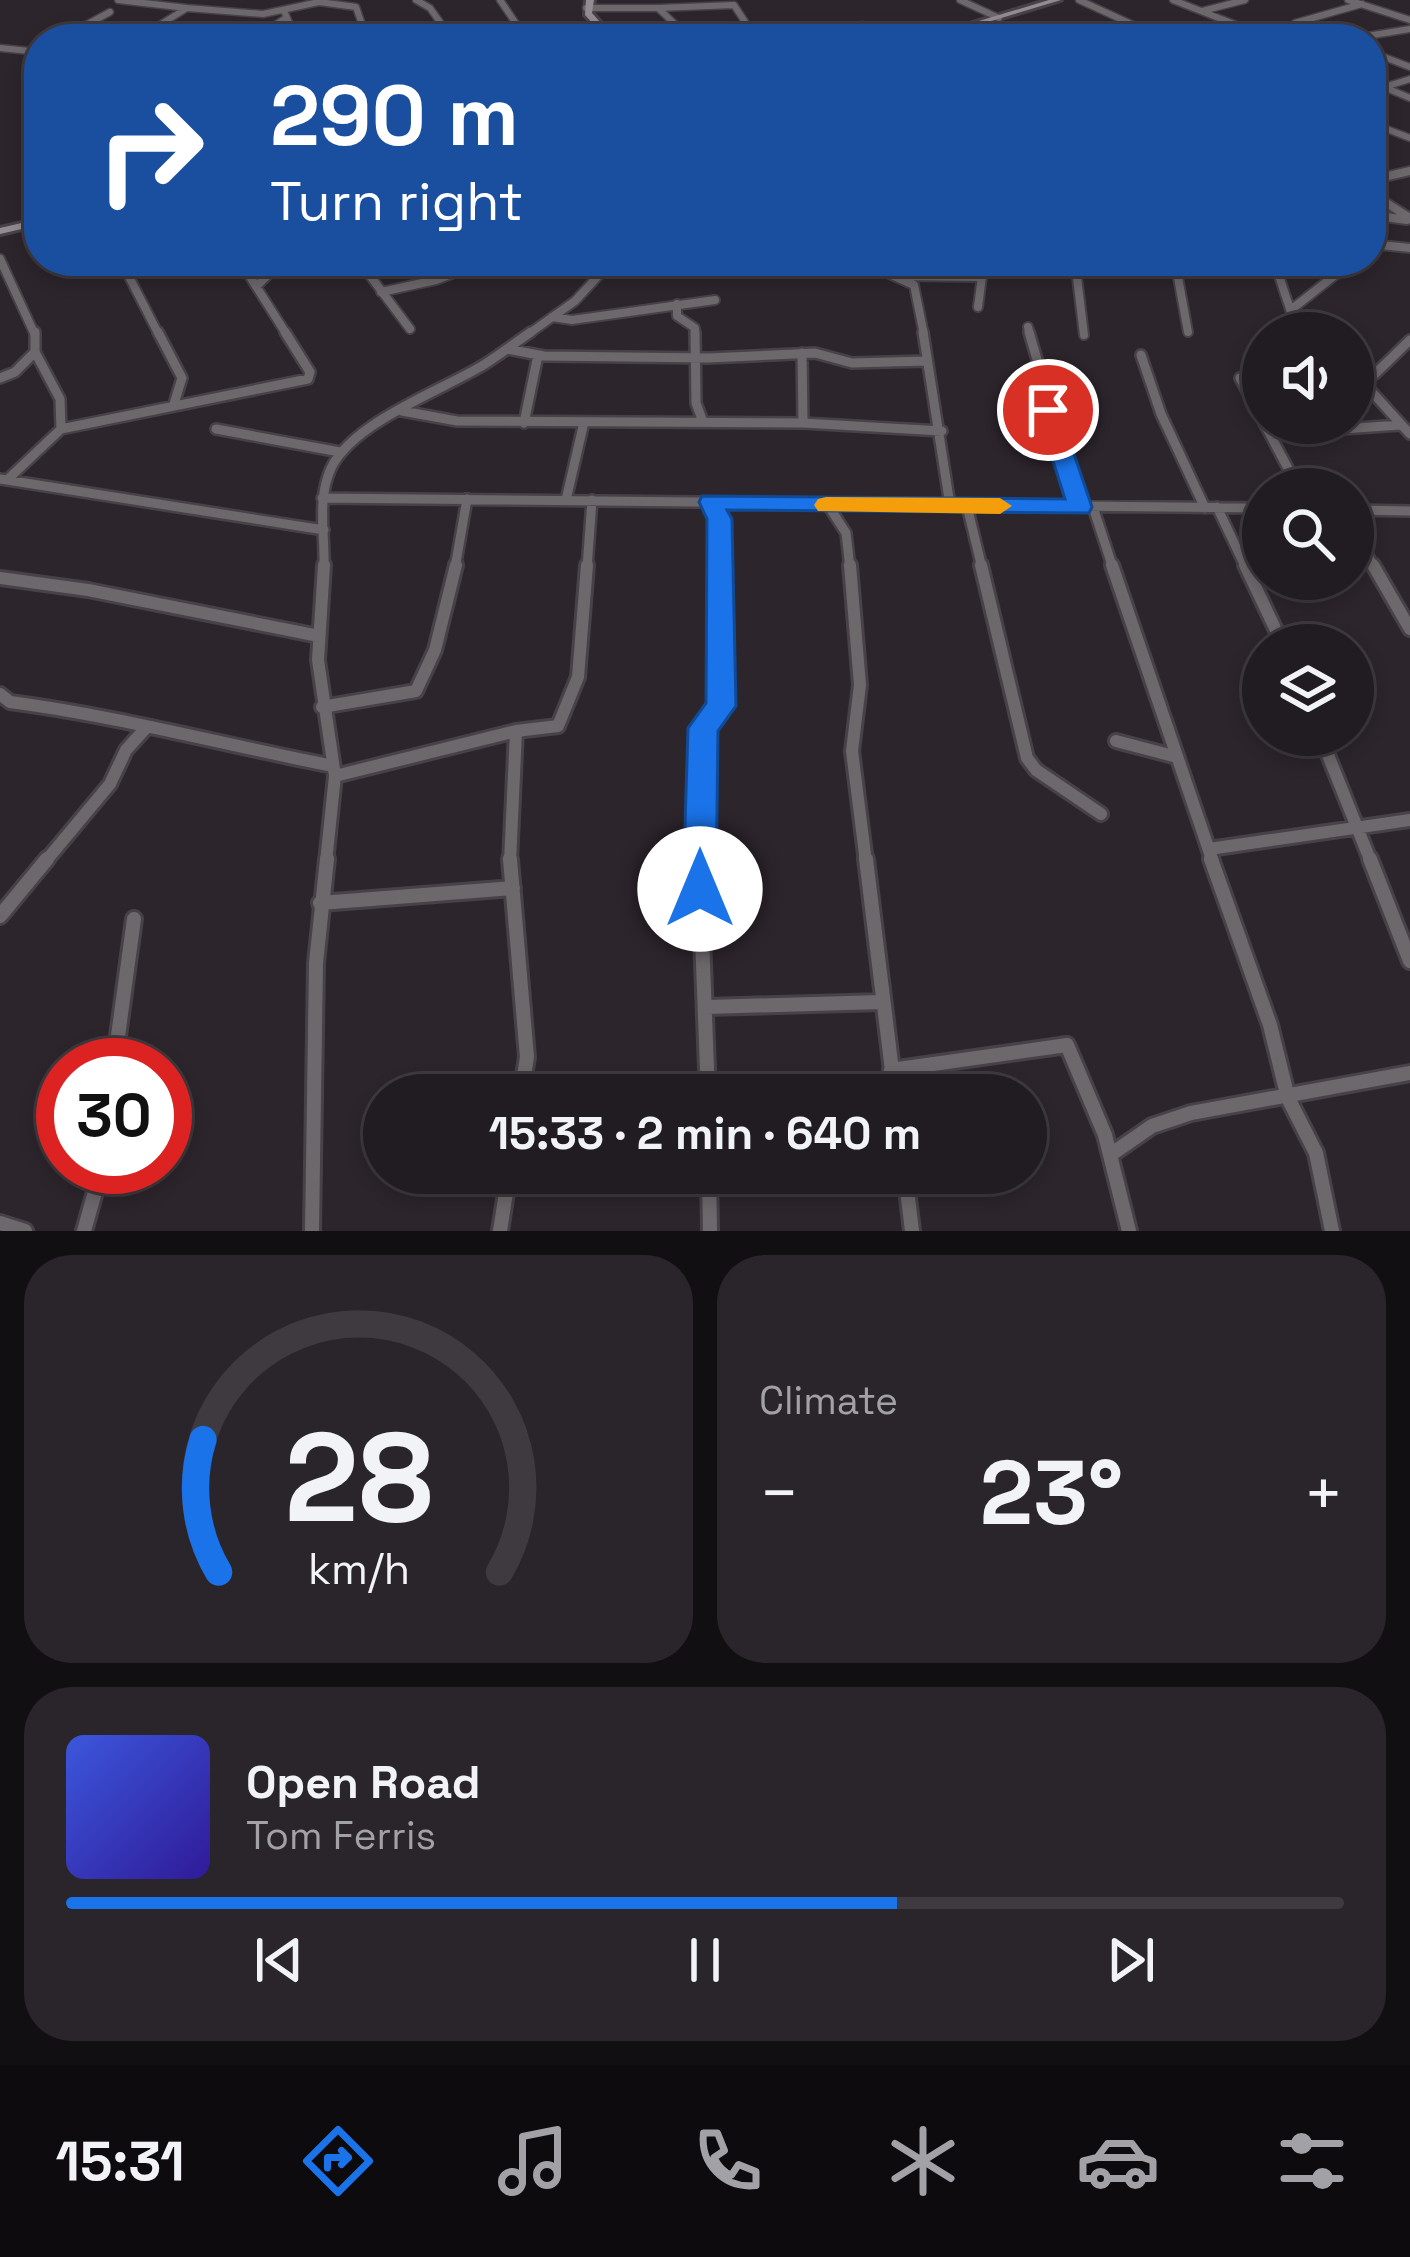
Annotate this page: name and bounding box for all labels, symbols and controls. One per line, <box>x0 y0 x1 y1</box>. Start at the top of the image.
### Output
text: 290 m <box>270 62 519 170</box>
icon: right <box>72 72 228 228</box>
text: Turn right <box>270 167 523 236</box>
map controls <box>1242 312 1374 756</box>
button: sound <box>1242 312 1374 444</box>
pin <box>997 359 1099 461</box>
icon: arrive <box>1015 377 1081 443</box>
button: search <box>1242 468 1374 600</box>
button: layers <box>1242 624 1374 756</box>
position arrow <box>637 826 763 952</box>
speed limit sign: 30 <box>36 1038 192 1194</box>
text: 15:33 · 2 min · 640 m <box>489 1105 921 1162</box>
text: Climate <box>759 1376 898 1425</box>
text: 28 <box>284 1398 433 1557</box>
text: 23° <box>980 1435 1123 1550</box>
text: − <box>759 1451 800 1535</box>
text: + <box>1303 1451 1344 1535</box>
text: km/h <box>307 1542 410 1597</box>
text: Open Road <box>246 1754 481 1811</box>
text: Tom Ferris <box>246 1811 436 1860</box>
icon: previous <box>246 1927 312 1993</box>
icon: pause <box>672 1927 738 1993</box>
icon: next <box>1098 1927 1164 1993</box>
icon: directions <box>296 2119 380 2203</box>
icon: music <box>491 2119 575 2203</box>
icon: phone <box>686 2119 770 2203</box>
icon: climate <box>881 2119 965 2203</box>
icon: car <box>1076 2119 1160 2203</box>
icon: filters <box>1270 2119 1354 2203</box>
text: 15:31 <box>55 2127 185 2196</box>

